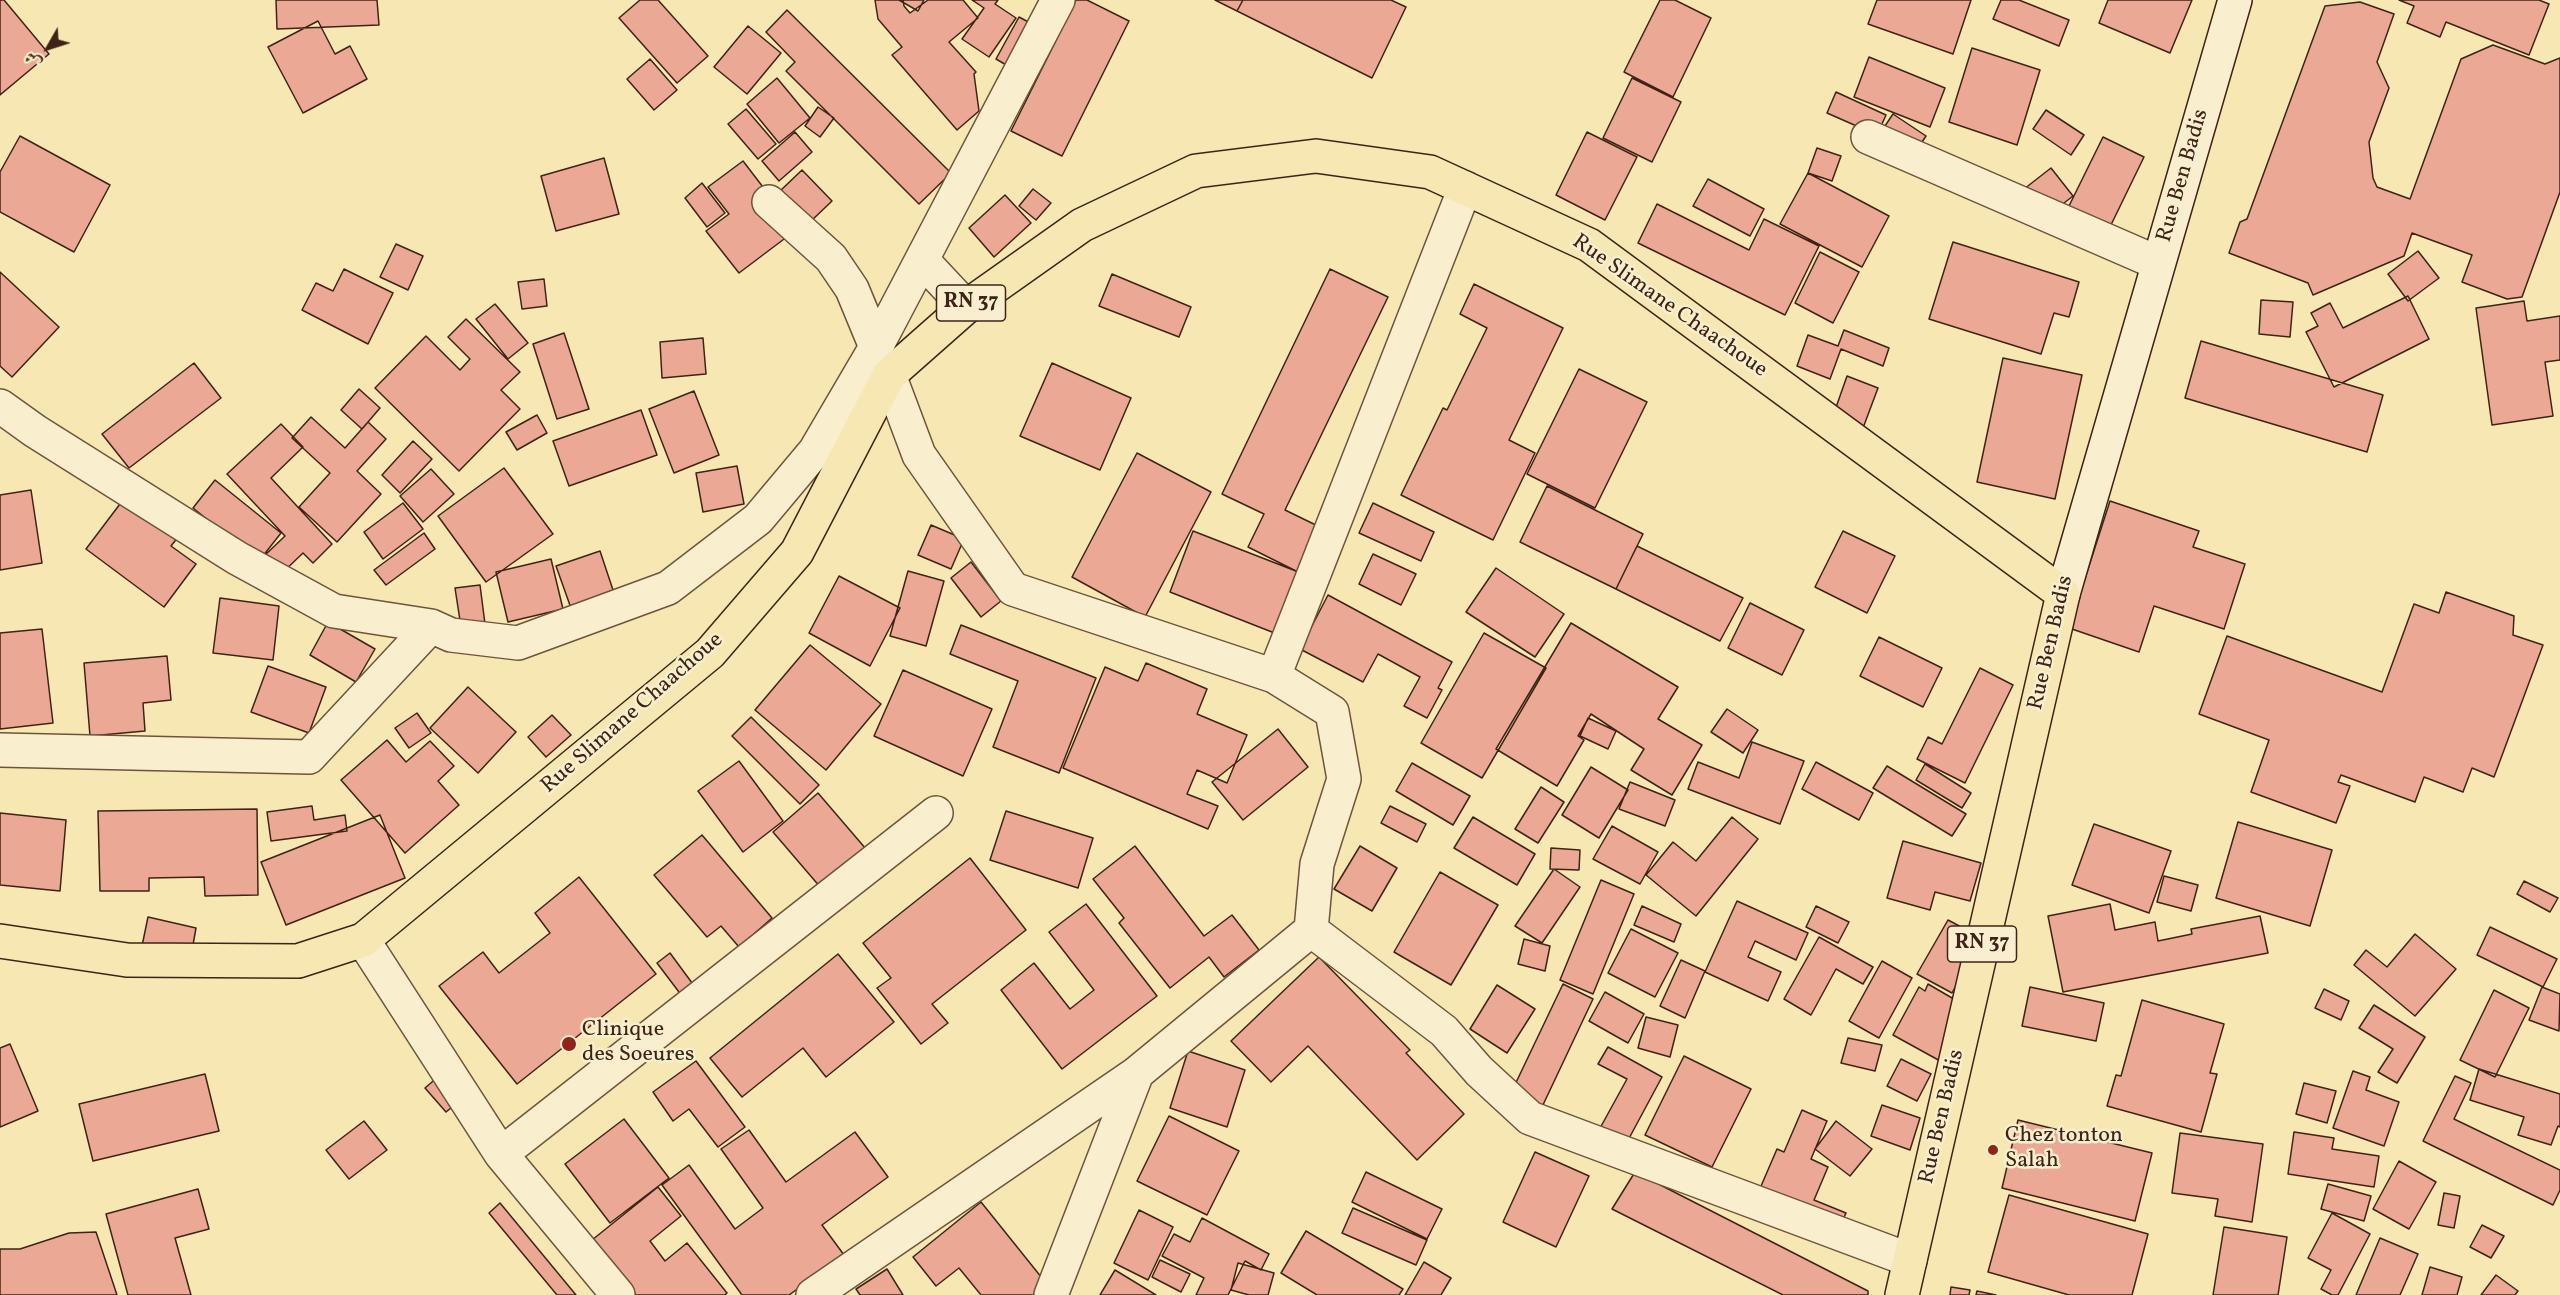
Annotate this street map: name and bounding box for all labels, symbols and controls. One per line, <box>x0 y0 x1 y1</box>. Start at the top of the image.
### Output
north arrow <box>18 18 78 78</box>
text: ش <box>20 46 48 72</box>
street label: Rue Ben Badis <box>2152 106 2216 246</box>
street label: Rue Slimane Chaachoue <box>1566 230 1772 384</box>
road number: RN 37 <box>936 285 1006 321</box>
street label: Rue Ben Badis <box>2024 573 2080 713</box>
street label: Rue Slimane Chaachoue <box>537 628 729 800</box>
road number: RN 37 <box>1948 926 2016 962</box>
place label: Clinique des Soeures <box>582 1018 694 1070</box>
marker: Clinique des Soeures <box>560 1035 578 1053</box>
street label: Rue Ben Badis <box>1915 1047 1971 1187</box>
place label: Chez tonton Salah <box>2005 1124 2123 1176</box>
marker: Chez tonton Salah <box>1986 1143 2000 1157</box>

